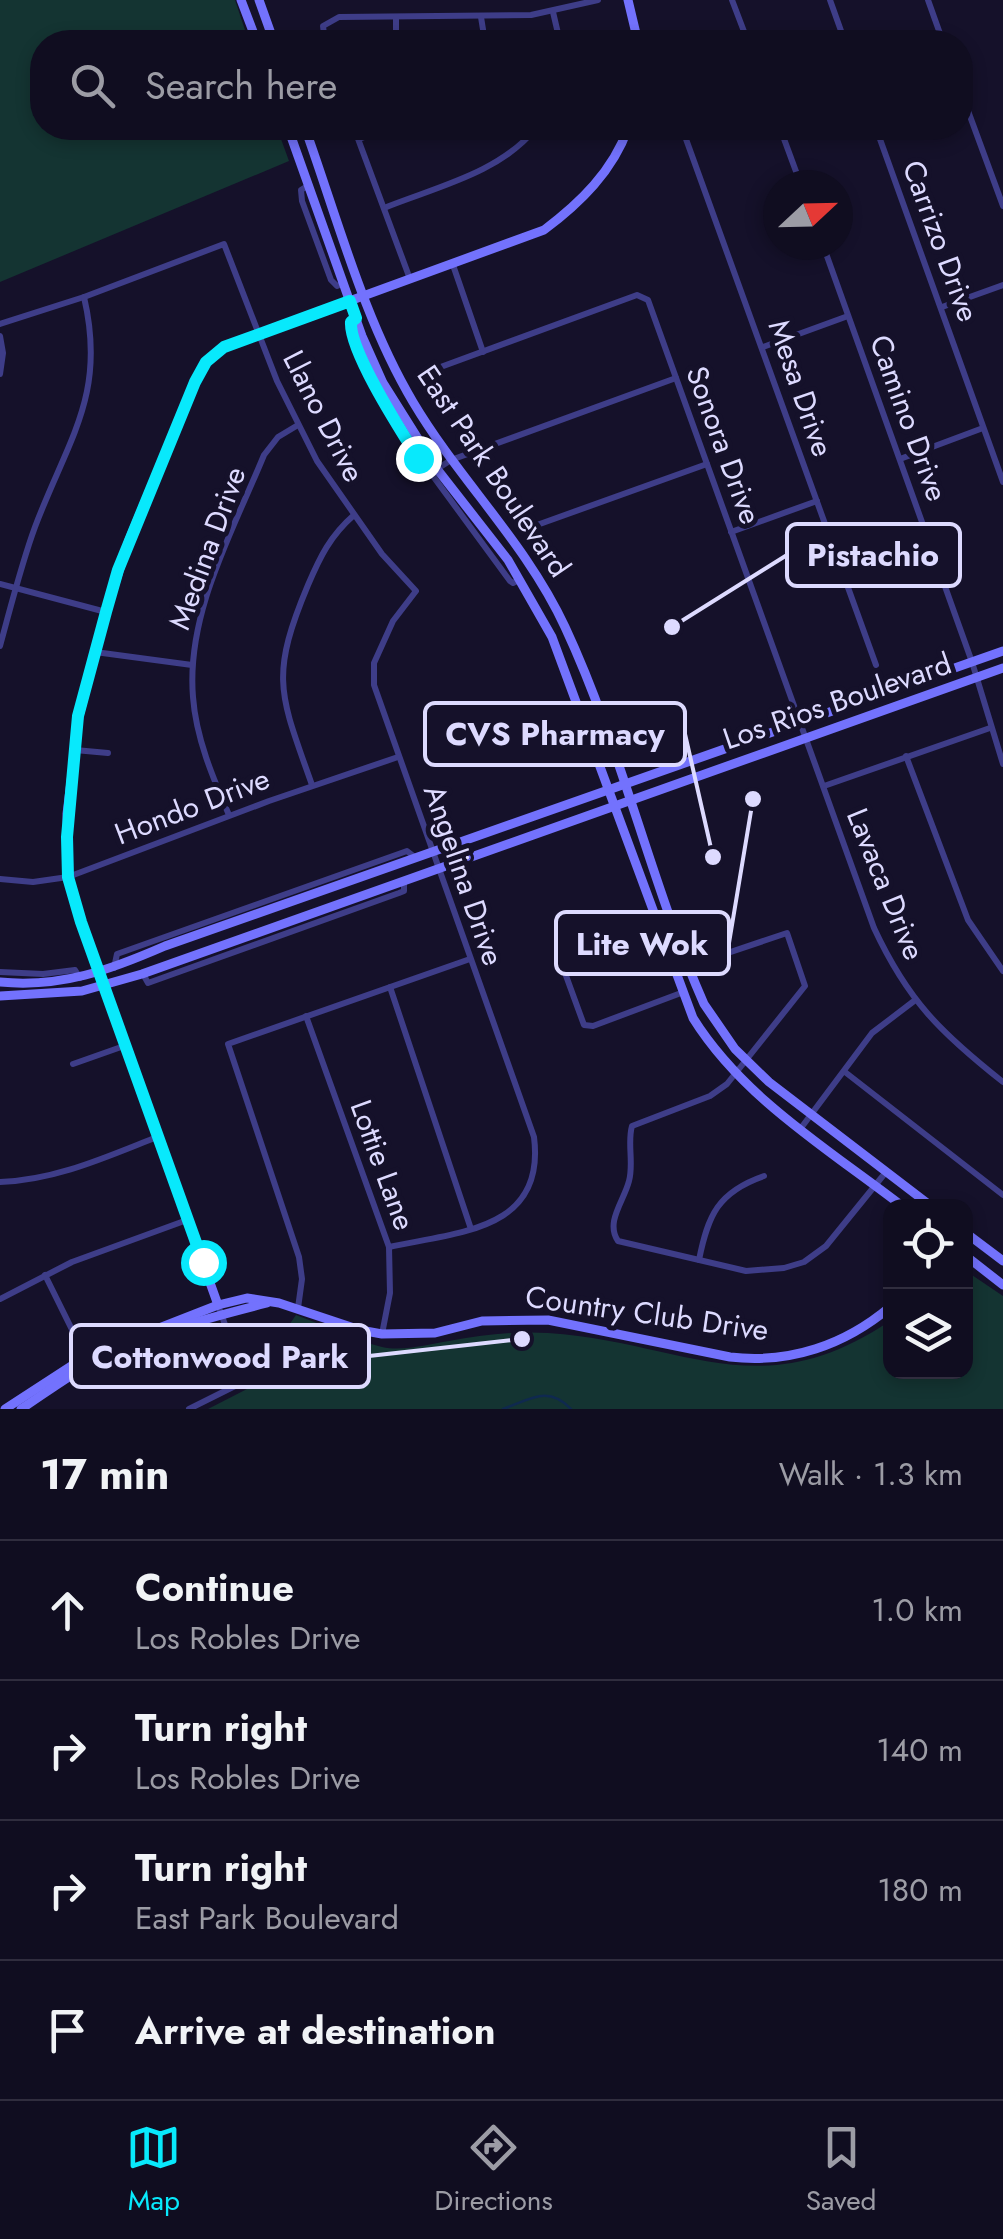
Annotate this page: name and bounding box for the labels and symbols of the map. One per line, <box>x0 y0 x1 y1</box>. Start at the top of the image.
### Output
street label: Carrizo Drive <box>892 154 990 328</box>
north arrow <box>763 170 853 260</box>
street label: Mesa Drive <box>758 314 844 462</box>
street label: Camino Drive <box>859 329 959 507</box>
street label: Llano Drive <box>272 343 376 489</box>
street label: East Park Boulevard <box>407 356 581 586</box>
street label: Sonora Drive <box>676 360 772 530</box>
route end <box>396 436 442 482</box>
street label: Medina Drive <box>158 461 256 635</box>
callout: Pistachio <box>787 524 960 586</box>
text: Pistachio <box>807 532 939 578</box>
street label: Los Rios Boulevard <box>717 642 957 760</box>
callout: CVS Pharmacy <box>425 703 685 765</box>
text: CVS Pharmacy <box>445 711 665 757</box>
street label: Hondo Drive <box>108 757 276 855</box>
street label: Angelina Drive <box>413 779 515 971</box>
street label: Lavaca Drive <box>836 802 936 966</box>
callout: Lite Wok <box>556 912 729 974</box>
text: Lite Wok <box>576 921 709 967</box>
street label: Lottie Lane <box>340 1094 426 1236</box>
route start <box>181 1240 227 1286</box>
street label: Country Club Drive <box>523 1275 771 1351</box>
callout: Cottonwood Park <box>71 1325 369 1387</box>
text: Cottonwood Park <box>91 1334 349 1380</box>

